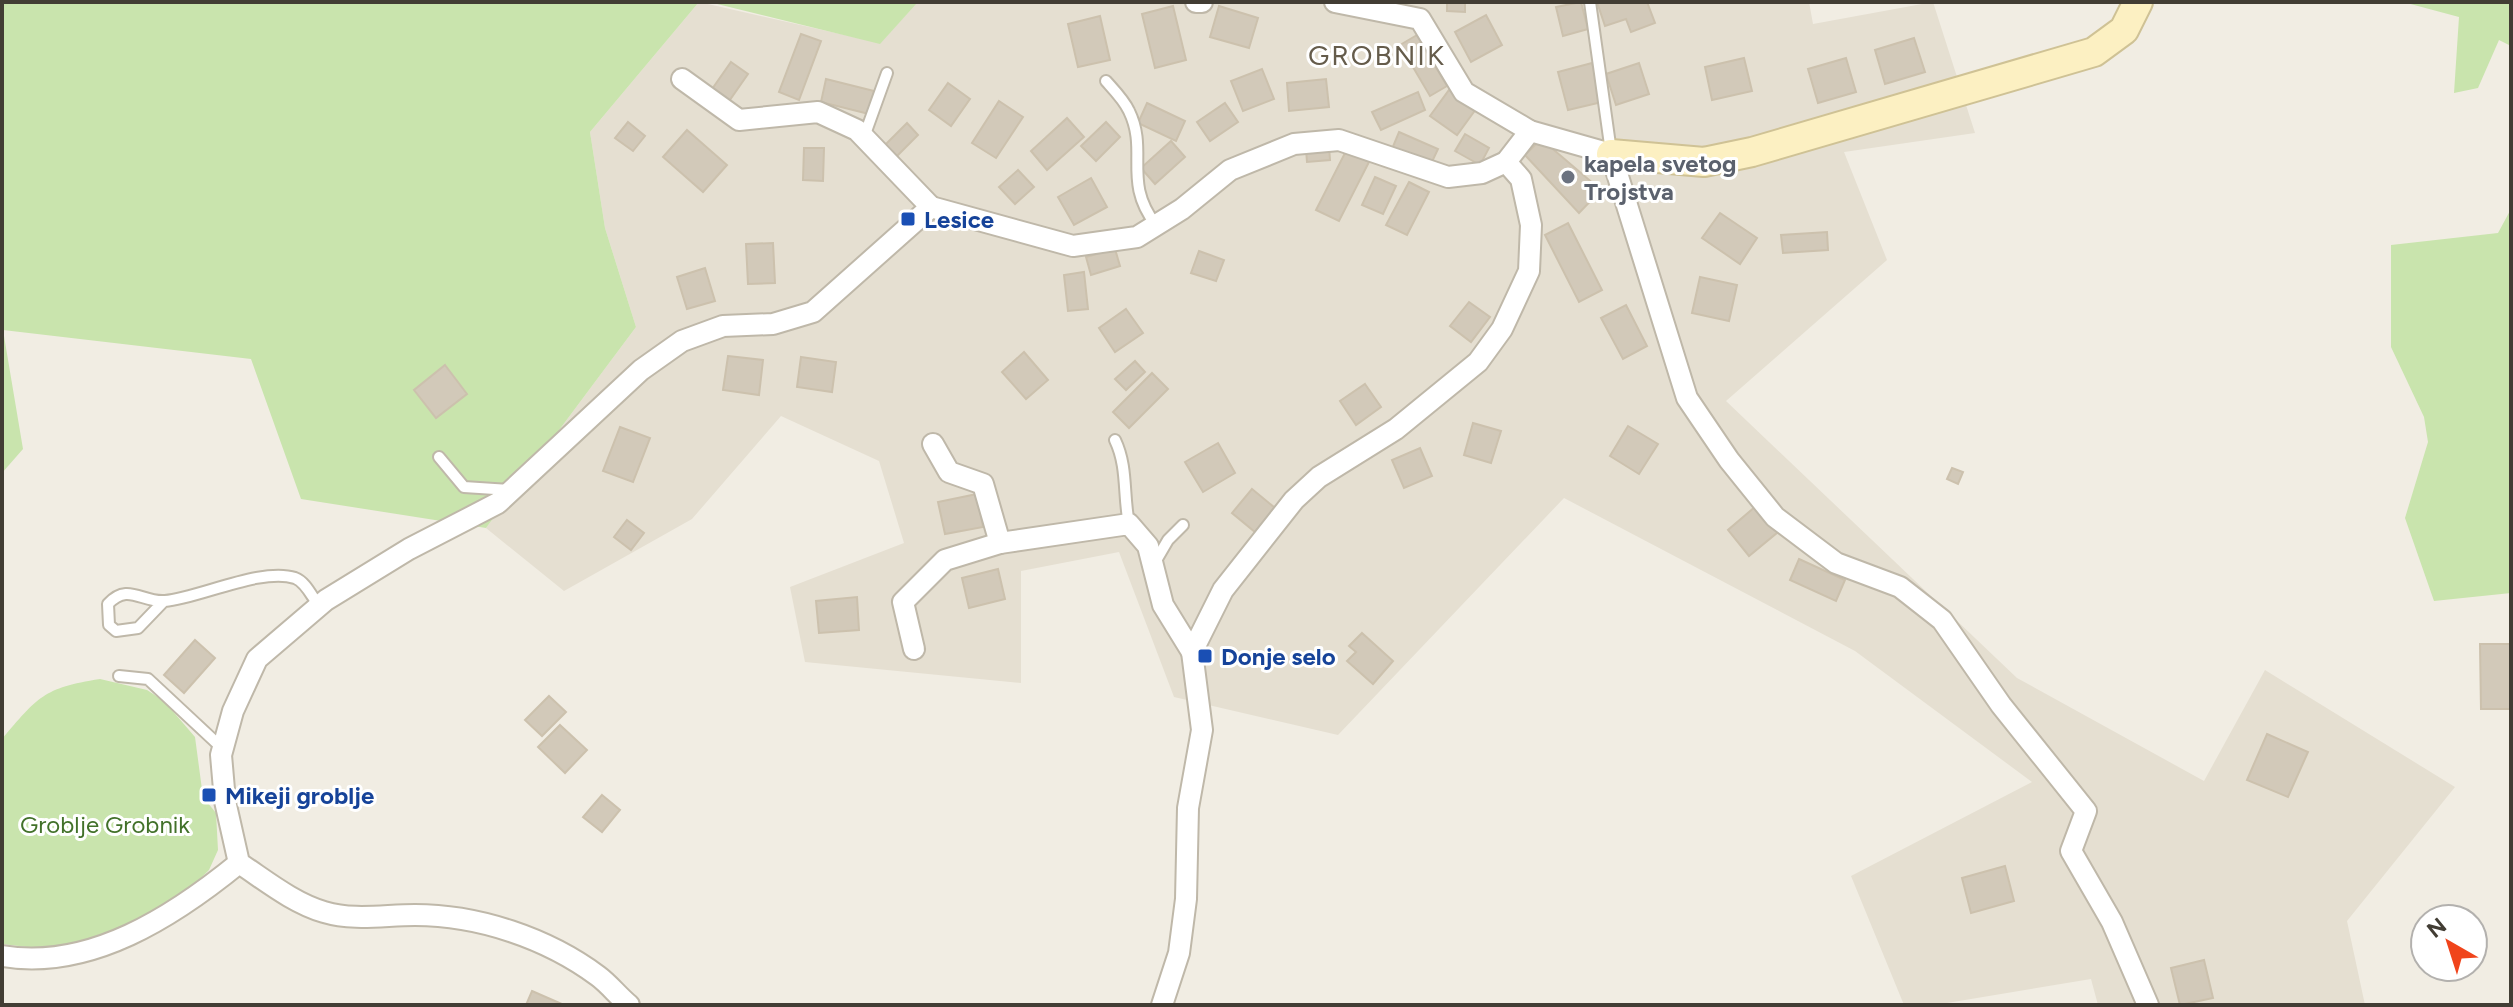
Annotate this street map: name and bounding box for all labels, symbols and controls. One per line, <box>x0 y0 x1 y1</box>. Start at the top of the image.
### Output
district label: GROBNIK <box>1308 38 1446 72</box>
place label: kapela svetog Trojstva <box>1584 149 1736 206</box>
marker: kapela svetog Trojstva <box>1559 168 1577 186</box>
place label: Lesice <box>924 205 994 234</box>
marker: Lesice <box>899 210 917 228</box>
place label: Donje selo <box>1221 642 1336 671</box>
marker: Donje selo <box>1196 647 1214 665</box>
place label: Mikeji groblje <box>225 781 374 810</box>
marker: Mikeji groblje <box>200 786 218 804</box>
park label: Groblje Grobnik <box>20 810 190 839</box>
north arrow <box>2409 903 2489 983</box>
text: N <box>2422 912 2452 944</box>

